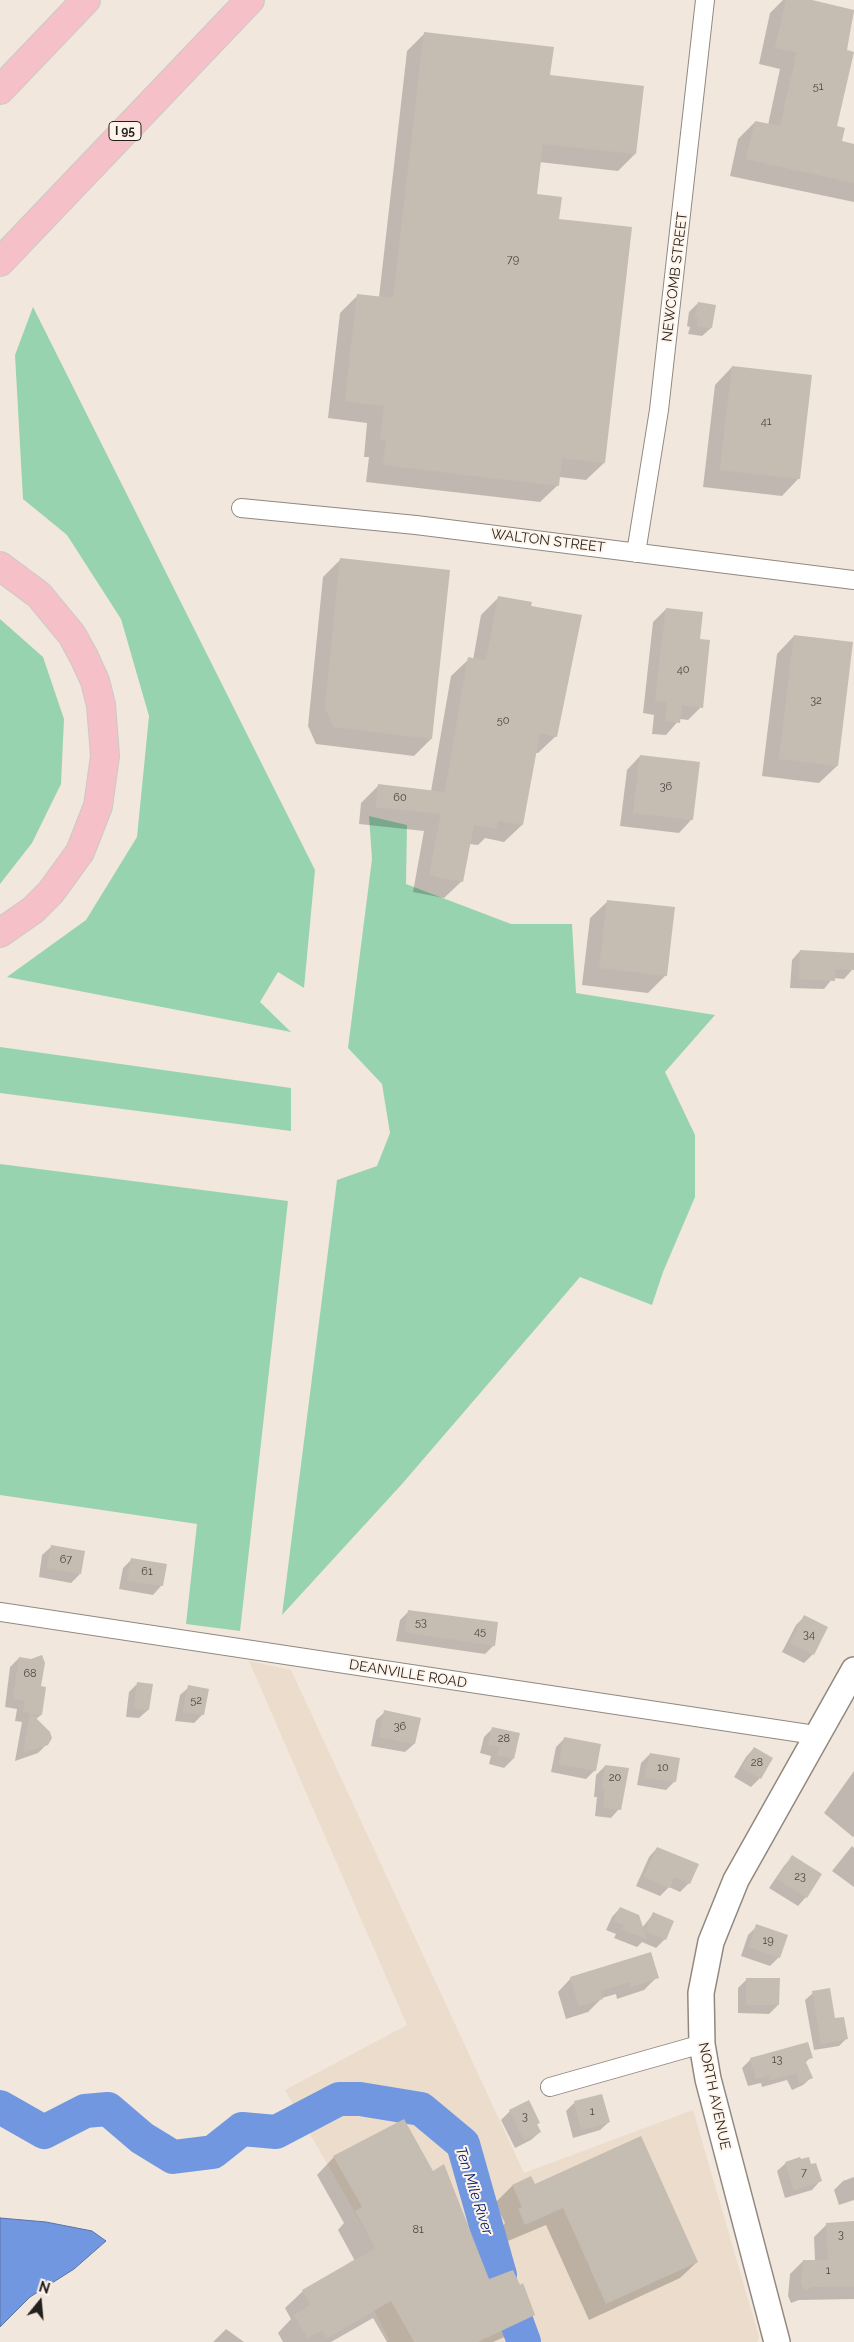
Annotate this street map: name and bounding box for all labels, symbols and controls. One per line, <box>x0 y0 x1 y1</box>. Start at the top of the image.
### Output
house number: 51 <box>813 80 823 94</box>
road number: I 95 <box>109 122 141 140</box>
street label: NEWCOMB STREET <box>659 211 691 343</box>
house number: 79 <box>507 253 519 267</box>
house number: 41 <box>761 415 771 429</box>
street label: WALTON STREET <box>490 526 606 556</box>
house number: 40 <box>677 663 689 677</box>
house number: 32 <box>810 694 822 708</box>
house number: 50 <box>497 714 509 728</box>
house number: 36 <box>660 780 672 794</box>
house number: 60 <box>393 791 407 805</box>
house number: 67 <box>60 1553 72 1567</box>
house number: 61 <box>141 1565 153 1579</box>
house number: 53 <box>415 1616 427 1630</box>
house number: 45 <box>474 1625 486 1639</box>
house number: 34 <box>803 1628 815 1642</box>
street label: DEANVILLE ROAD <box>348 1656 468 1692</box>
house number: 68 <box>23 1667 37 1681</box>
house number: 52 <box>190 1694 202 1708</box>
house number: 36 <box>394 1720 406 1734</box>
house number: 28 <box>498 1732 510 1746</box>
house number: 28 <box>751 1756 763 1770</box>
house number: 10 <box>657 1761 669 1775</box>
house number: 20 <box>609 1771 621 1785</box>
house number: 23 <box>794 1870 806 1884</box>
house number: 19 <box>762 1934 774 1948</box>
street label: NORTH AVENUE <box>694 2041 734 2151</box>
house number: 13 <box>772 2053 782 2067</box>
house number: 1 <box>590 2105 594 2119</box>
house number: 3 <box>522 2110 528 2124</box>
water label: Ten Mile River <box>451 2145 497 2237</box>
house number: 7 <box>801 2166 807 2180</box>
house number: 81 <box>412 2223 424 2237</box>
house number: 3 <box>838 2228 844 2242</box>
house number: 1 <box>826 2264 830 2278</box>
north arrow <box>15 2277 65 2327</box>
text: N <box>37 2278 52 2297</box>

